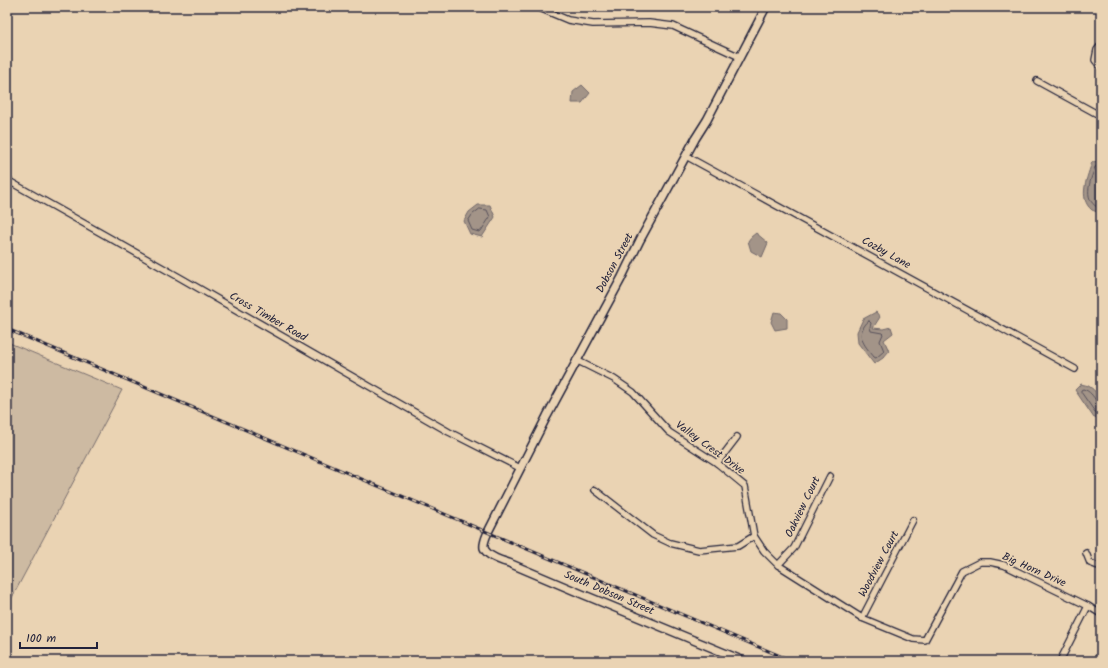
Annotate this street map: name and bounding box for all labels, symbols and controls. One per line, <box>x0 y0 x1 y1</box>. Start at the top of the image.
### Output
street label: Dobson Street <box>592 229 639 296</box>
street label: Cozby Lane <box>858 232 914 274</box>
street label: Cross Timber Road <box>226 287 311 347</box>
street label: Valley Crest Drive <box>671 417 749 480</box>
street label: Oakview Court <box>780 473 826 541</box>
street label: Woodview Court <box>854 527 904 600</box>
street label: Big Horn Drive <box>999 548 1069 592</box>
street label: South Dobson Street <box>561 566 658 620</box>
scale bar <box>20 624 97 650</box>
text: 100 m <box>26 629 57 648</box>

